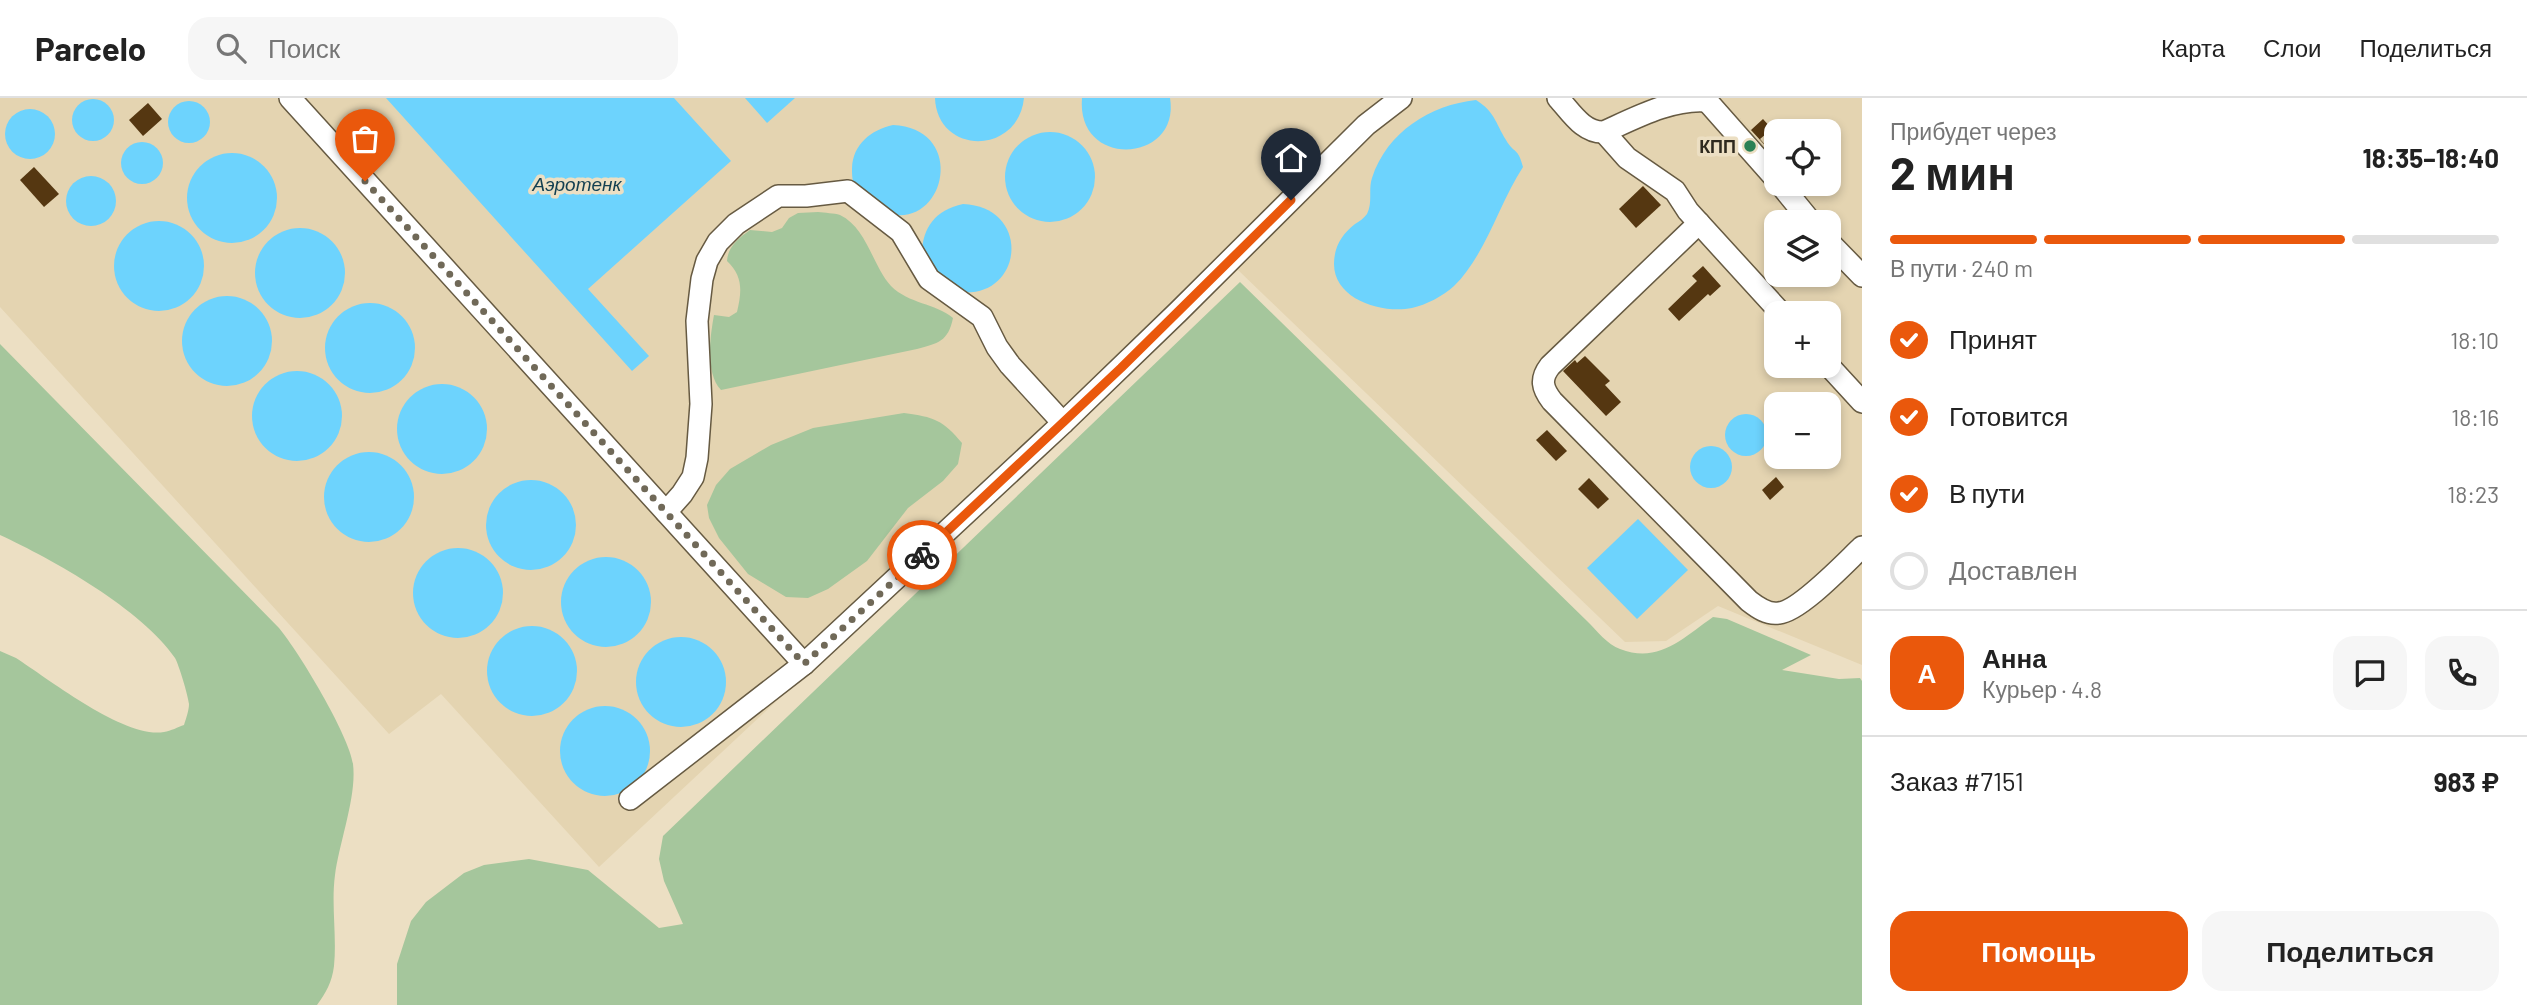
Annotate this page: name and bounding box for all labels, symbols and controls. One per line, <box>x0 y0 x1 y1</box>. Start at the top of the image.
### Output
search box <box>188 17 678 80</box>
text: Parcelo <box>35 28 146 68</box>
icon: search <box>212 29 250 67</box>
text: Поиск <box>268 32 340 63</box>
text: Карта <box>2161 33 2225 62</box>
text: Слои <box>2263 33 2321 62</box>
text: Поделиться <box>2359 33 2492 62</box>
pin <box>335 109 395 181</box>
text: Прибудет через <box>1890 117 2057 145</box>
map controls <box>1764 119 1841 469</box>
button: locate <box>1764 119 1841 196</box>
icon: bag <box>346 120 384 158</box>
pin <box>1261 128 1321 200</box>
place label: КПП <box>1699 135 1736 157</box>
marker: КПП <box>1742 138 1758 154</box>
icon: home <box>1272 139 1310 177</box>
text: 18:35–18:40 <box>2363 142 2499 173</box>
text: 2 мин <box>1890 144 2015 199</box>
water label: Аэротенк <box>532 172 623 195</box>
button: layers <box>1764 210 1841 287</box>
text: В пути · 240 m <box>1890 254 2033 282</box>
button: + <box>1764 301 1841 378</box>
icon: check <box>1890 321 1928 359</box>
text: Принят <box>1949 323 2037 354</box>
text: 18:10 <box>2450 326 2499 354</box>
button: − <box>1764 392 1841 469</box>
icon: check <box>1890 398 1928 436</box>
text: Готовится <box>1949 400 2068 431</box>
text: 18:16 <box>2451 403 2499 431</box>
icon: check <box>1890 475 1928 513</box>
text: В пути <box>1949 477 2025 508</box>
text: 18:23 <box>2447 480 2499 508</box>
courier <box>887 520 957 590</box>
icon: bike <box>903 536 941 574</box>
text: Доставлен <box>1949 554 2078 585</box>
button: chat <box>2333 636 2407 710</box>
button: phone <box>2425 636 2499 710</box>
text: Анна <box>1982 642 2047 673</box>
text: А <box>1918 657 1936 688</box>
text: Курьер · 4.8 <box>1982 675 2102 703</box>
text: Заказ #7151 <box>1890 765 2024 796</box>
text: 983 ₽ <box>2434 766 2499 797</box>
button: Помощь <box>1890 911 2188 991</box>
button: Поделиться <box>2202 911 2499 991</box>

